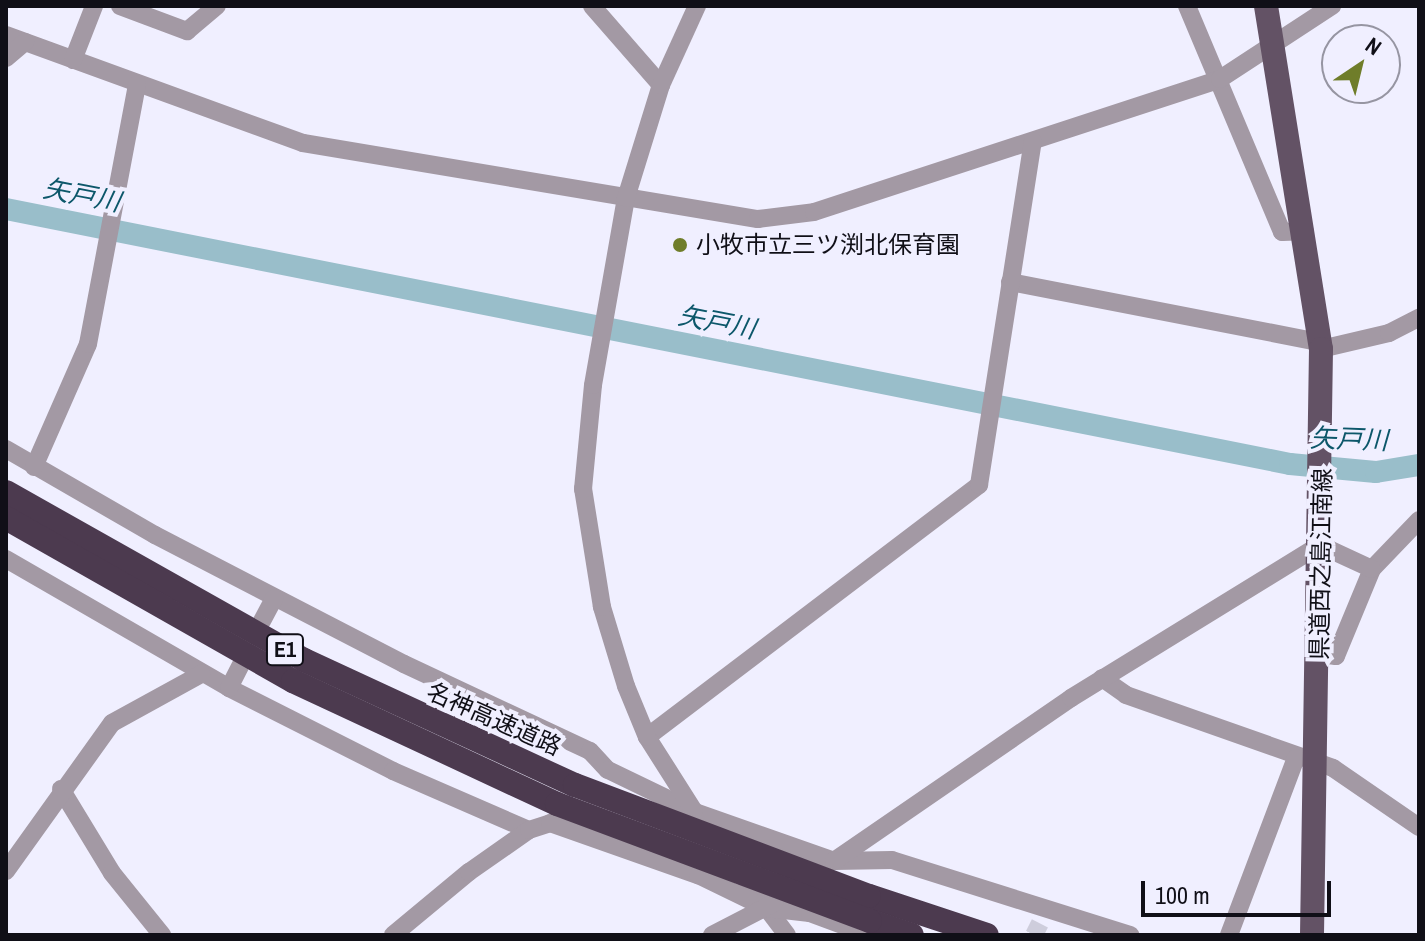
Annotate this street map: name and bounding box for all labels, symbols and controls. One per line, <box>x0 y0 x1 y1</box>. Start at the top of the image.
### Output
north arrow <box>1321 24 1401 104</box>
text: N <box>1360 30 1388 62</box>
water label: 矢戸川 <box>41 172 123 218</box>
place label: 小牧市立三ツ渕北保育園 <box>696 231 960 259</box>
marker: 小牧市立三ツ渕北保育園 <box>671 236 689 254</box>
water label: 矢戸川 <box>676 299 758 345</box>
water label: 矢戸川 <box>1309 422 1389 456</box>
street label: 県道西之島江南線 <box>1305 468 1337 660</box>
road number: E1 <box>265 632 305 668</box>
street label: 名神高速道路 <box>422 677 566 761</box>
scale bar <box>1145 865 1335 915</box>
text: 100 m <box>1155 879 1210 911</box>

